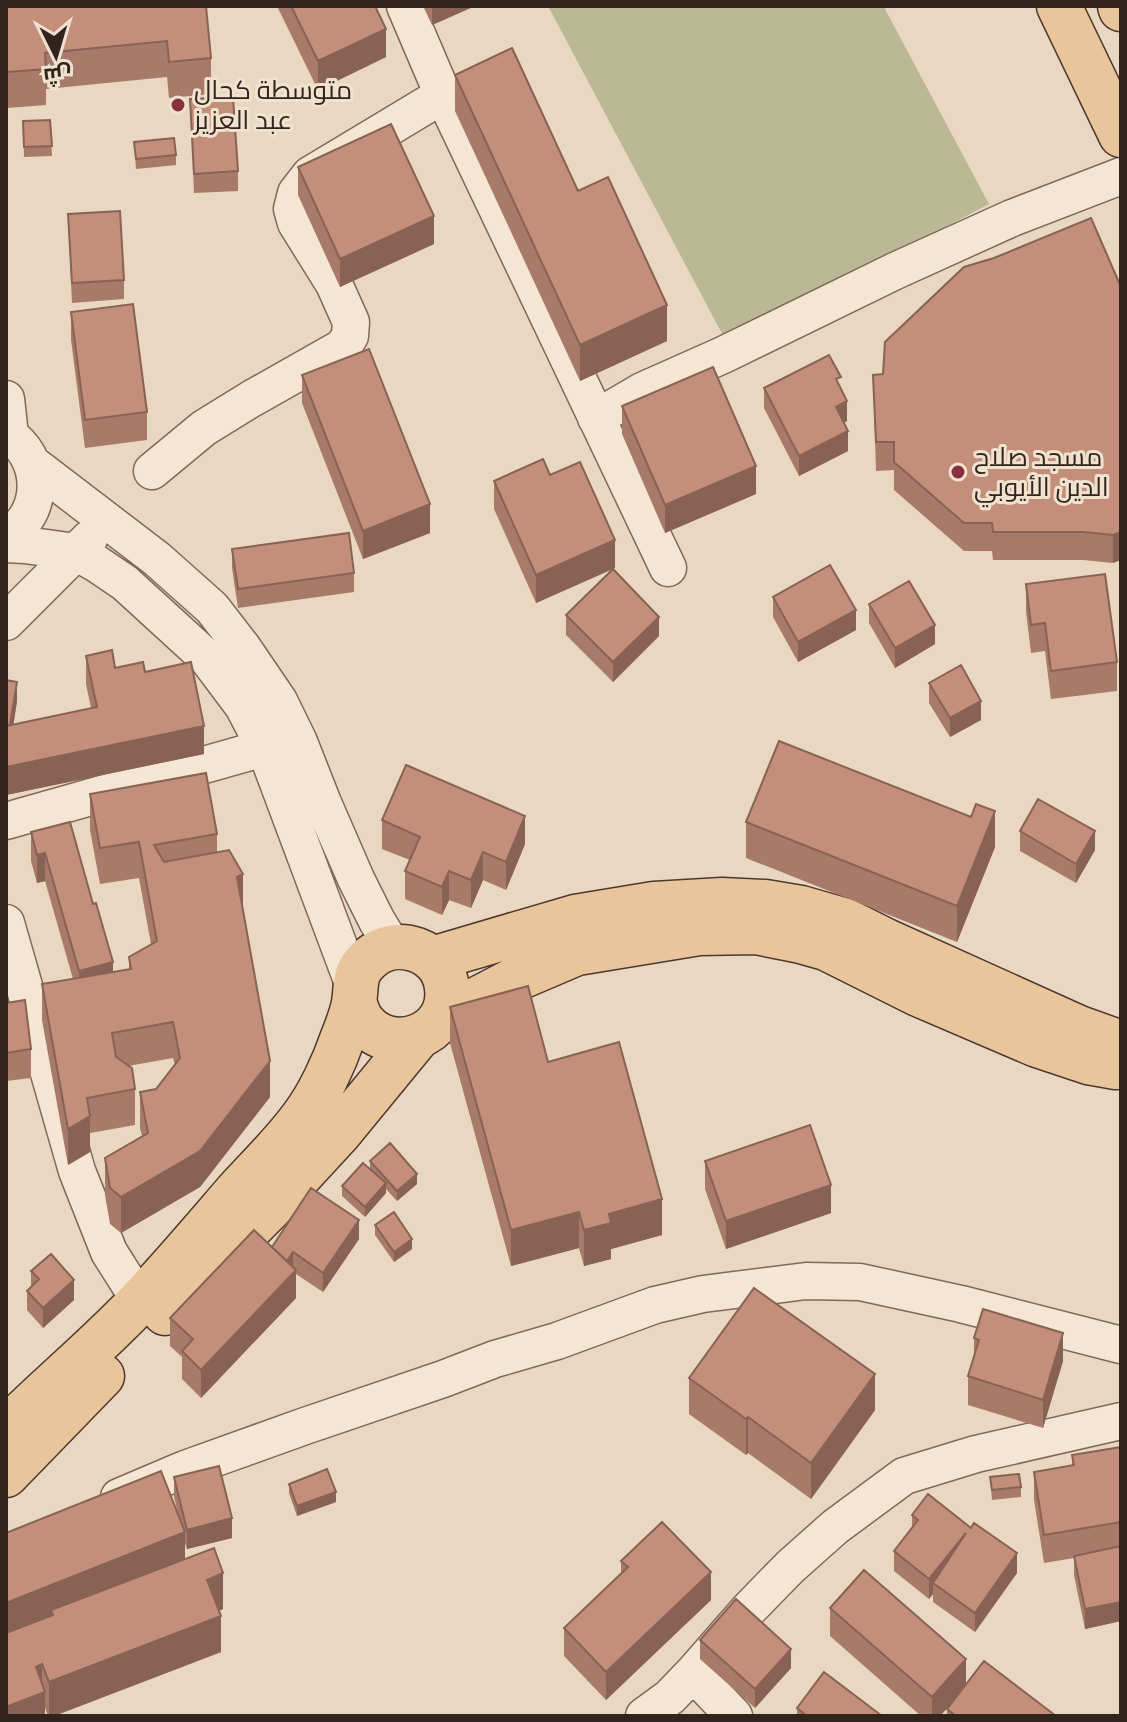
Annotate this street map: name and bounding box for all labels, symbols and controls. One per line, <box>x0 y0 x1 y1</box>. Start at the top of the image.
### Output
north arrow <box>16 16 96 96</box>
text: ش <box>42 61 73 90</box>
place label: متوسطة كحال عبد العزيز <box>192 74 352 136</box>
marker: متوسطة كحال عبد العزيز <box>169 96 187 114</box>
place label: مسجد صلاح الدين الأيوبي <box>974 441 1109 508</box>
marker: مسجد صلاح الدين الأيوبي <box>949 463 967 481</box>

